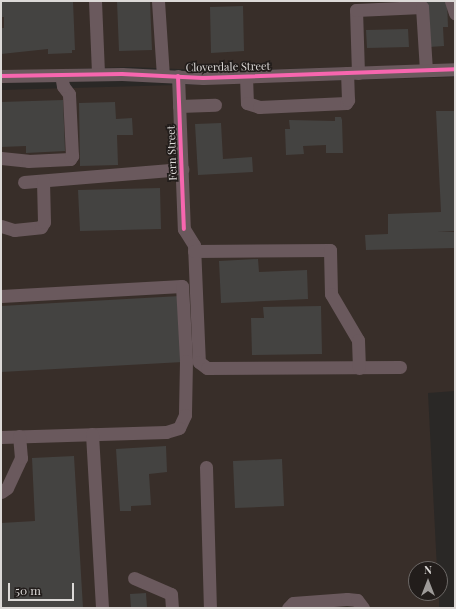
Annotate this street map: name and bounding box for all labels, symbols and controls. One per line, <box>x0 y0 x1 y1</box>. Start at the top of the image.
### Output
street label: Cloverdale Street <box>185 60 271 74</box>
street label: Fern Street <box>164 125 180 181</box>
north arrow <box>408 561 448 601</box>
text: N <box>424 562 432 577</box>
scale bar <box>10 575 76 601</box>
text: 50 m <box>15 582 41 598</box>

